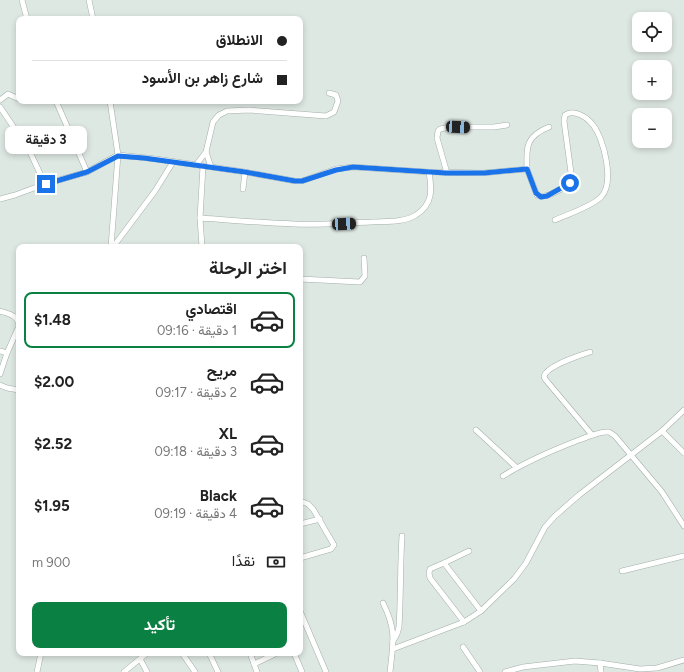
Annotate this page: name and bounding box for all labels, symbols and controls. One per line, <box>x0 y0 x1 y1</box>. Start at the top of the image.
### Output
map controls <box>632 12 672 148</box>
button: locate <box>632 12 672 52</box>
text: الانطلاق <box>216 31 263 49</box>
button: + <box>632 60 672 100</box>
text: شارع زاهر بن الأسود <box>142 69 263 87</box>
button: − <box>632 108 672 148</box>
car <box>446 120 470 134</box>
callout: 3 دقيقة <box>5 126 87 154</box>
text: 3 دقيقة <box>26 132 66 147</box>
route start <box>561 174 579 192</box>
route end <box>37 175 55 193</box>
car <box>332 217 356 231</box>
text: اختر الرحلة <box>209 257 287 279</box>
text: اقتصادي <box>185 300 237 318</box>
icon: car <box>249 302 285 338</box>
text: $1.48 <box>34 311 71 329</box>
text: 1 دقيقة · 09:16 <box>157 323 237 338</box>
text: مريح <box>207 362 237 380</box>
icon: car <box>249 364 285 400</box>
text: $2.00 <box>34 373 74 391</box>
text: 2 دقيقة · 09:17 <box>155 385 237 400</box>
text: XL <box>219 425 237 443</box>
icon: car <box>249 426 285 462</box>
text: $2.52 <box>34 435 72 453</box>
text: 3 دقيقة · 09:18 <box>155 444 237 459</box>
text: Black <box>200 487 237 505</box>
icon: car <box>249 488 285 524</box>
text: $1.95 <box>34 497 70 515</box>
text: 4 دقيقة · 09:19 <box>154 506 237 521</box>
icon: cash <box>265 551 287 573</box>
text: نقدًا <box>232 552 255 570</box>
text: 900 m <box>32 555 70 570</box>
button: تأكيد <box>32 602 287 648</box>

